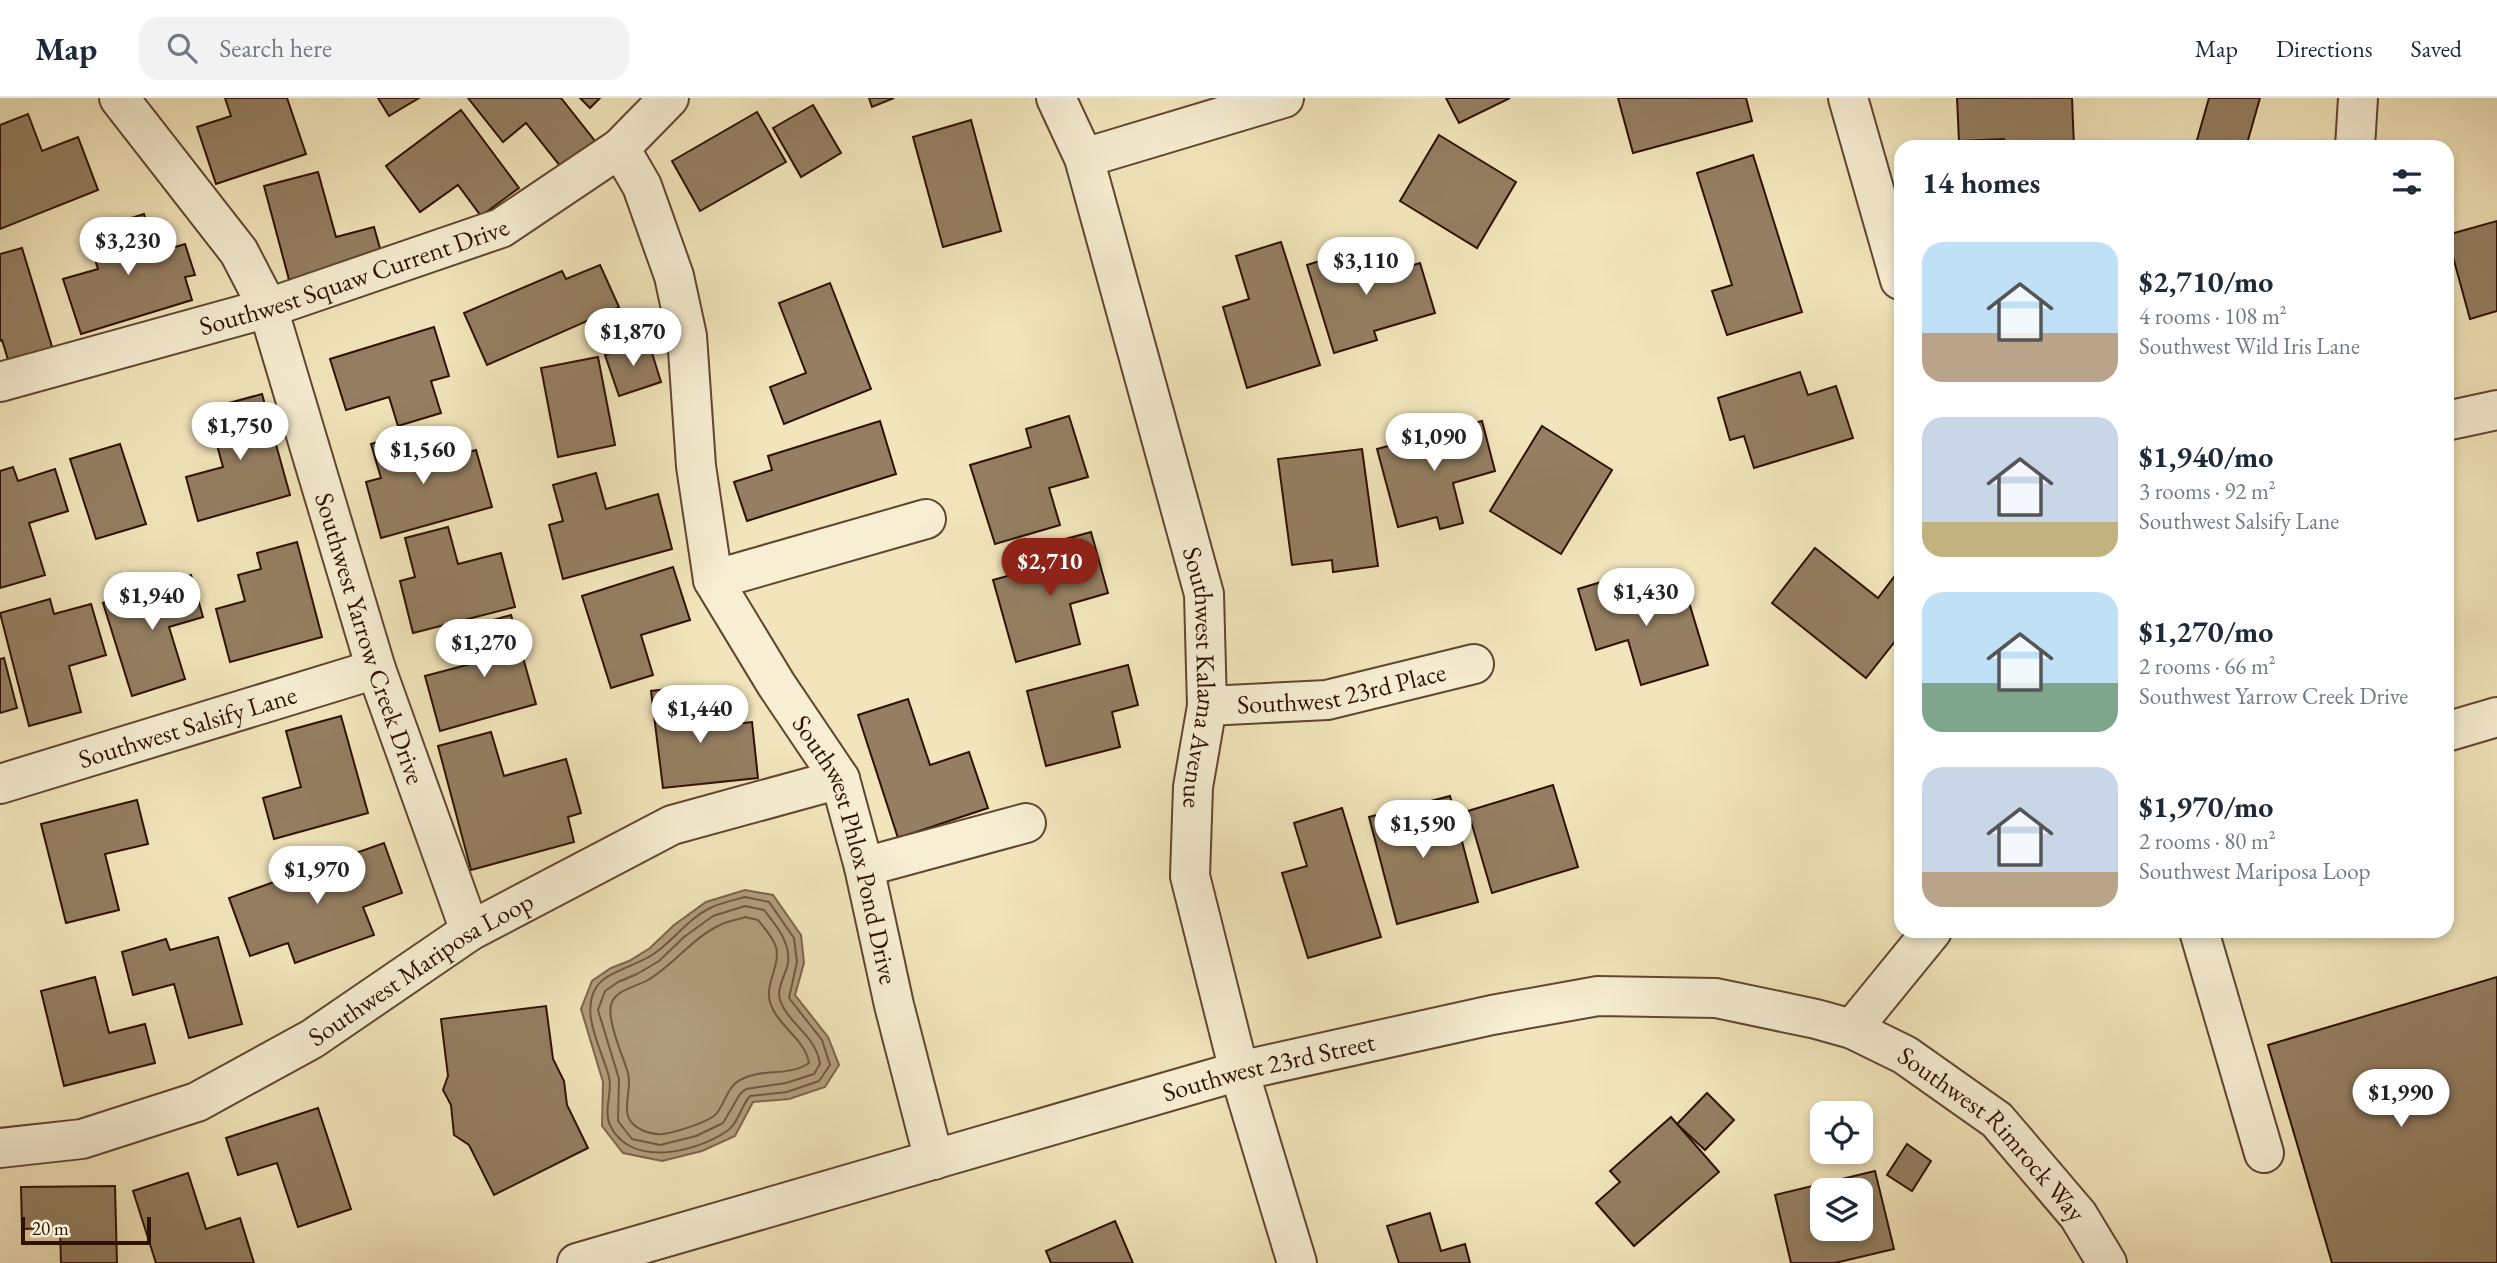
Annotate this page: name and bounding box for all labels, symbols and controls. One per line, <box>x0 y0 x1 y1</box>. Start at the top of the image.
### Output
search box <box>139 17 629 80</box>
text: Map <box>35 27 97 70</box>
icon: search <box>163 29 201 67</box>
text: Search here <box>219 31 332 65</box>
text: Map <box>2195 33 2238 64</box>
text: Directions <box>2276 33 2373 64</box>
text: Saved <box>2411 33 2462 64</box>
text: 14 homes <box>1922 163 2040 202</box>
icon: filters <box>2388 163 2426 201</box>
street label: Southwest Squaw Current Drive <box>195 210 516 343</box>
pin: $3,230 <box>71 218 185 277</box>
text: $3,230 <box>96 225 160 255</box>
pin: $3,110 <box>1309 238 1423 297</box>
text: $3,110 <box>1334 245 1398 275</box>
text: $2,710/mo <box>2139 262 2273 301</box>
icon: home <box>1978 270 2062 354</box>
text: 4 rooms · 108 m² <box>2139 301 2287 331</box>
pin: $1,870 <box>576 308 690 368</box>
text: $1,870 <box>601 316 665 346</box>
text: Southwest Wild Iris Lane <box>2139 331 2360 361</box>
pin: $1,750 <box>183 402 297 462</box>
text: $1,750 <box>208 410 272 440</box>
pin: $1,090 <box>1377 414 1491 473</box>
text: $1,090 <box>1402 421 1466 451</box>
pin: $1,560 <box>366 426 480 486</box>
text: $1,560 <box>391 434 455 464</box>
text: $1,940/mo <box>2139 437 2273 476</box>
icon: home <box>1978 445 2062 529</box>
text: 3 rooms · 92 m² <box>2139 476 2276 506</box>
street label: Southwest Yarrow Creek Drive <box>307 488 433 789</box>
text: Southwest Salsify Lane <box>2139 506 2339 536</box>
pin: $2,710 <box>993 538 1107 598</box>
street label: Southwest Kalama Avenue <box>1175 543 1225 809</box>
text: $2,710 <box>1018 546 1082 576</box>
pin: $1,430 <box>1589 568 1703 628</box>
pin: $1,940 <box>95 573 209 632</box>
text: $1,430 <box>1614 576 1678 606</box>
text: $1,940 <box>120 580 184 610</box>
text: $1,270/mo <box>2139 612 2273 651</box>
pin: $1,270 <box>427 620 541 679</box>
icon: home <box>1978 620 2062 704</box>
text: $1,270 <box>452 627 516 657</box>
text: 2 rooms · 66 m² <box>2139 651 2276 681</box>
street label: Southwest 23rd Place <box>1236 655 1449 721</box>
street label: Southwest Salsify Lane <box>74 677 301 776</box>
text: Southwest Yarrow Creek Drive <box>2139 681 2408 711</box>
pin: $1,440 <box>643 686 757 745</box>
text: $1,440 <box>668 693 732 723</box>
street label: Southwest Phlox Pond Drive <box>785 708 906 987</box>
text: $1,970/mo <box>2139 787 2273 826</box>
icon: home <box>1978 795 2062 879</box>
pin: $1,590 <box>1366 800 1480 860</box>
text: $1,590 <box>1391 808 1455 838</box>
text: 2 rooms · 80 m² <box>2139 826 2276 856</box>
pin: $1,970 <box>260 846 374 906</box>
text: $1,970 <box>285 854 349 884</box>
text: Southwest Mariposa Loop <box>2139 856 2371 886</box>
street label: Southwest Mariposa Loop <box>301 884 539 1054</box>
street label: Southwest 23rd Street <box>1158 1024 1378 1109</box>
street label: Southwest Rimrock Way <box>1891 1038 2094 1229</box>
pin: $1,990 <box>2344 1070 2458 1129</box>
text: $1,990 <box>2369 1077 2433 1107</box>
map controls <box>1810 1101 1873 1241</box>
button: locate <box>1810 1101 1873 1164</box>
button: layers <box>1810 1178 1873 1241</box>
scale bar <box>21 1214 150 1246</box>
text: 20 m <box>32 1216 69 1241</box>

